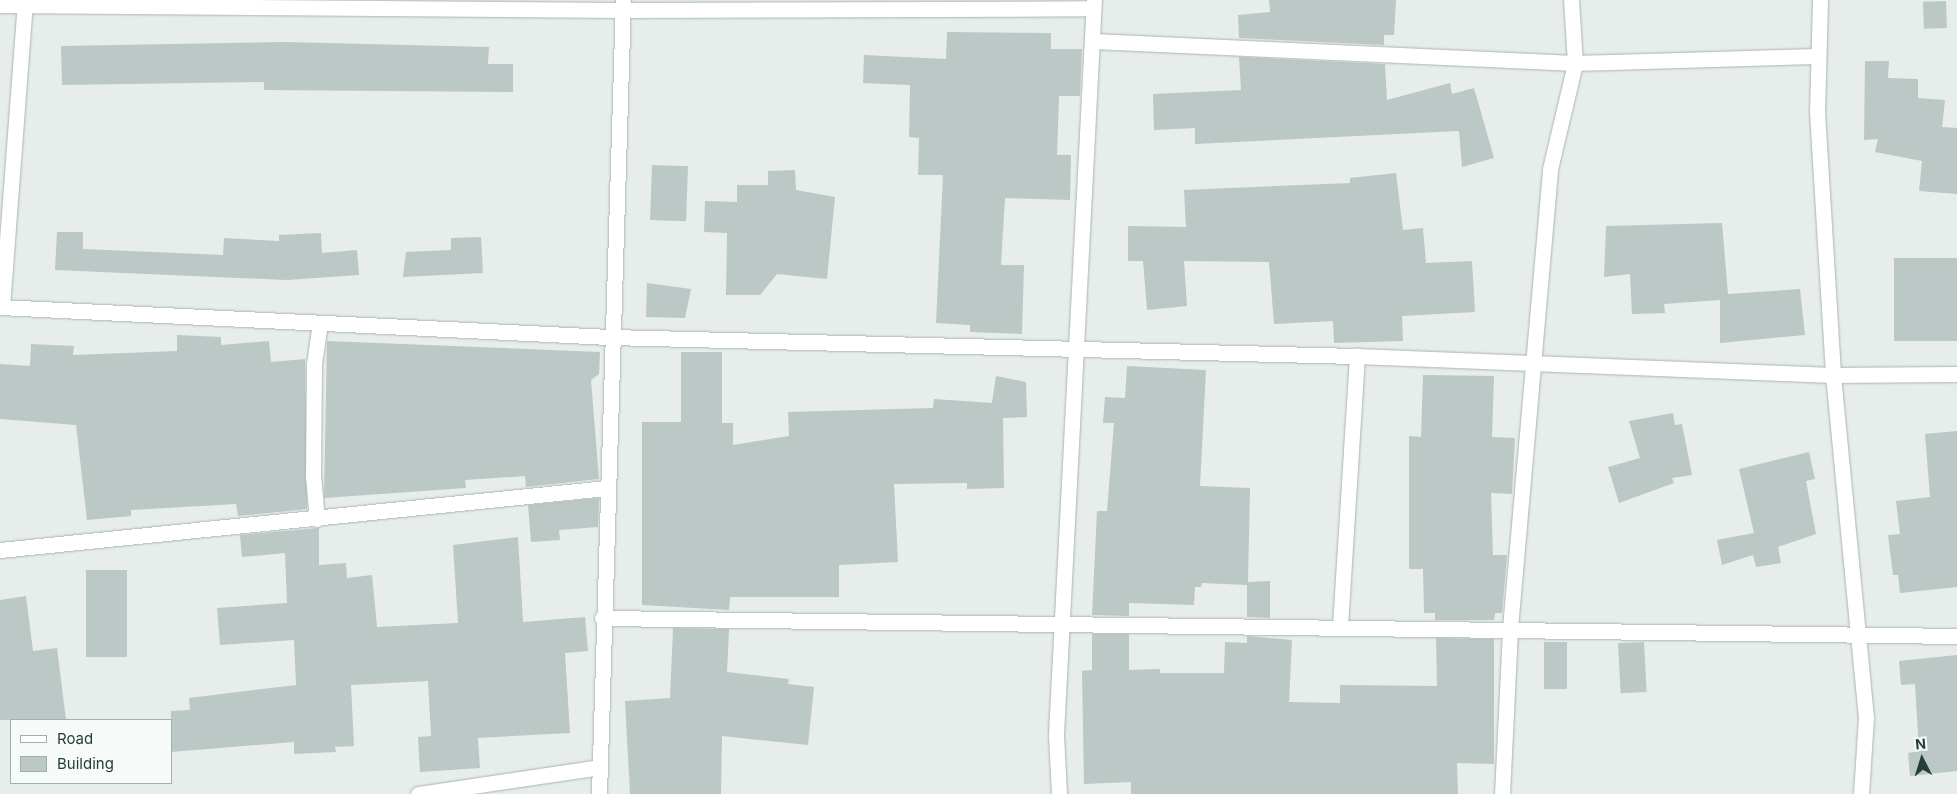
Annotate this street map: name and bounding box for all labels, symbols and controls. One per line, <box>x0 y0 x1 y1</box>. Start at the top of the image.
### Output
legend <box>10 719 172 784</box>
text: Road <box>57 729 93 748</box>
north arrow <box>1897 734 1947 784</box>
text: N <box>1915 735 1927 752</box>
text: Building <box>57 754 114 773</box>

